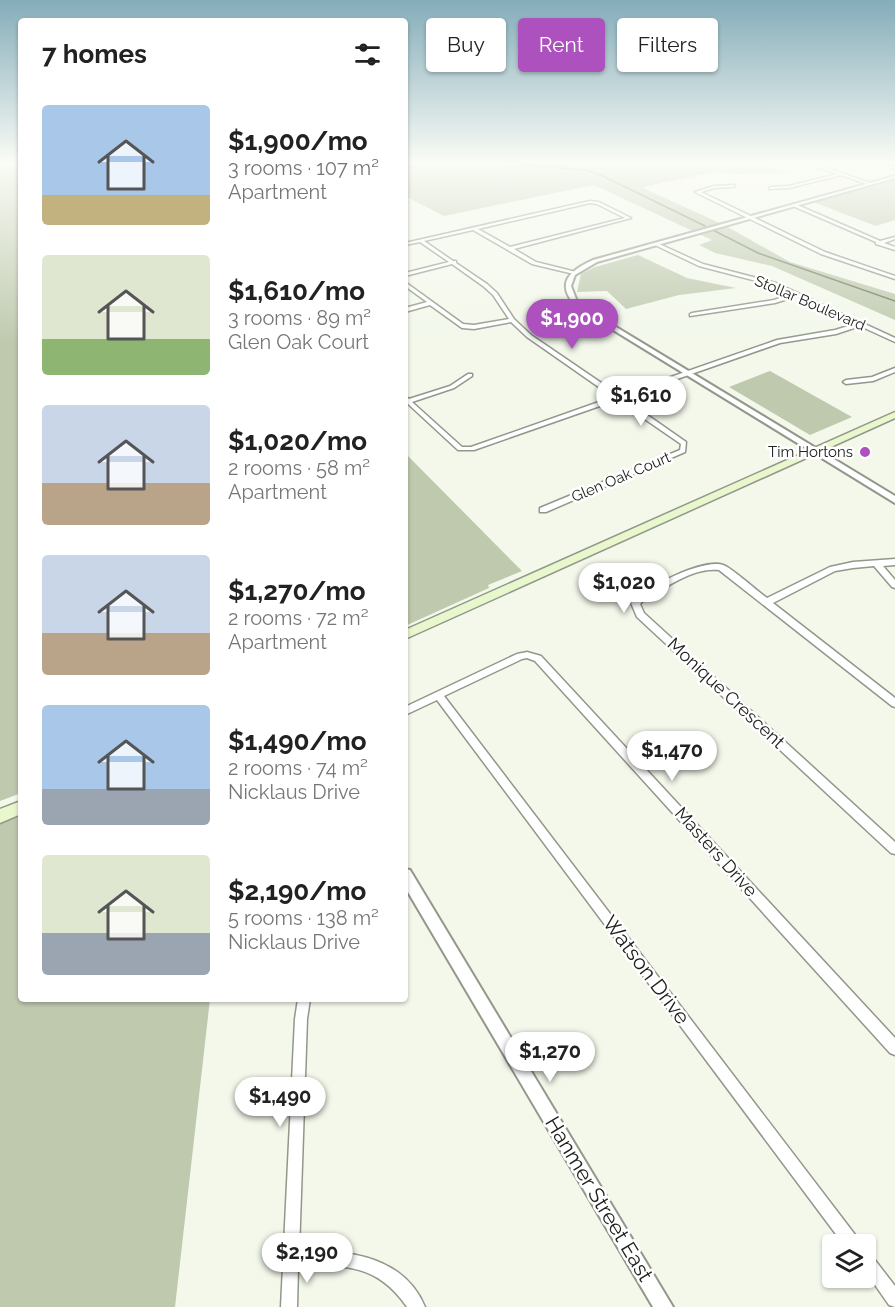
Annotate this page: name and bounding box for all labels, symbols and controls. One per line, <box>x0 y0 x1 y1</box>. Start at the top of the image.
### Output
chip: Buy <box>426 18 506 72</box>
chip: Rent <box>518 18 605 72</box>
chip: Filters <box>617 18 718 72</box>
icon: filters <box>351 38 384 71</box>
text: 7 homes <box>42 39 147 69</box>
text: $1,900/mo <box>228 126 368 156</box>
icon: home <box>90 129 162 201</box>
text: 3 rooms · 107 m² <box>228 156 379 180</box>
text: Apartment <box>228 180 327 204</box>
street label: Stollar Boulevard <box>752 272 868 334</box>
text: $1,610/mo <box>228 276 365 306</box>
icon: home <box>90 279 162 351</box>
pin: $1,900 <box>523 299 621 350</box>
text: 3 rooms · 89 m² <box>228 306 371 330</box>
text: $1,900 <box>540 306 604 330</box>
text: Glen Oak Court <box>228 330 369 354</box>
pin: $1,610 <box>592 376 690 427</box>
text: $1,610 <box>610 383 672 407</box>
text: $1,020/mo <box>228 426 367 456</box>
icon: home <box>90 429 162 501</box>
place label: Tim Hortons <box>768 443 853 461</box>
marker: Tim Hortons <box>858 445 872 459</box>
street label: Glen Oak Court <box>569 448 673 506</box>
text: 2 rooms · 58 m² <box>228 456 370 480</box>
text: Apartment <box>228 480 327 504</box>
pin: $1,020 <box>575 563 673 614</box>
text: $1,020 <box>592 570 656 594</box>
text: $1,270/mo <box>228 576 366 606</box>
icon: home <box>90 579 162 651</box>
text: 2 rooms · 72 m² <box>228 606 368 630</box>
text: Apartment <box>228 630 327 654</box>
street label: Monique Crescent <box>664 633 789 752</box>
text: $1,490/mo <box>228 726 366 756</box>
icon: home <box>90 729 162 801</box>
pin: $1,470 <box>623 731 721 782</box>
text: $1,470 <box>641 738 703 762</box>
text: 2 rooms · 74 m² <box>228 756 368 780</box>
text: Nicklaus Drive <box>228 780 360 804</box>
street label: Masters Drive <box>671 803 762 901</box>
text: $2,190/mo <box>228 876 366 906</box>
icon: home <box>90 879 162 951</box>
text: 5 rooms · 138 m² <box>228 906 379 930</box>
street label: Watson Drive <box>597 910 695 1029</box>
text: Nicklaus Drive <box>228 930 360 954</box>
pin: $1,270 <box>501 1032 599 1083</box>
text: $1,270 <box>519 1039 581 1063</box>
pin: $1,490 <box>231 1077 329 1128</box>
text: $1,490 <box>249 1084 311 1108</box>
street label: Hanmer Street East <box>540 1112 659 1286</box>
pin: $2,190 <box>258 1233 356 1284</box>
map controls <box>822 1234 876 1288</box>
button: layers <box>822 1234 876 1288</box>
text: $2,190 <box>276 1240 338 1264</box>

